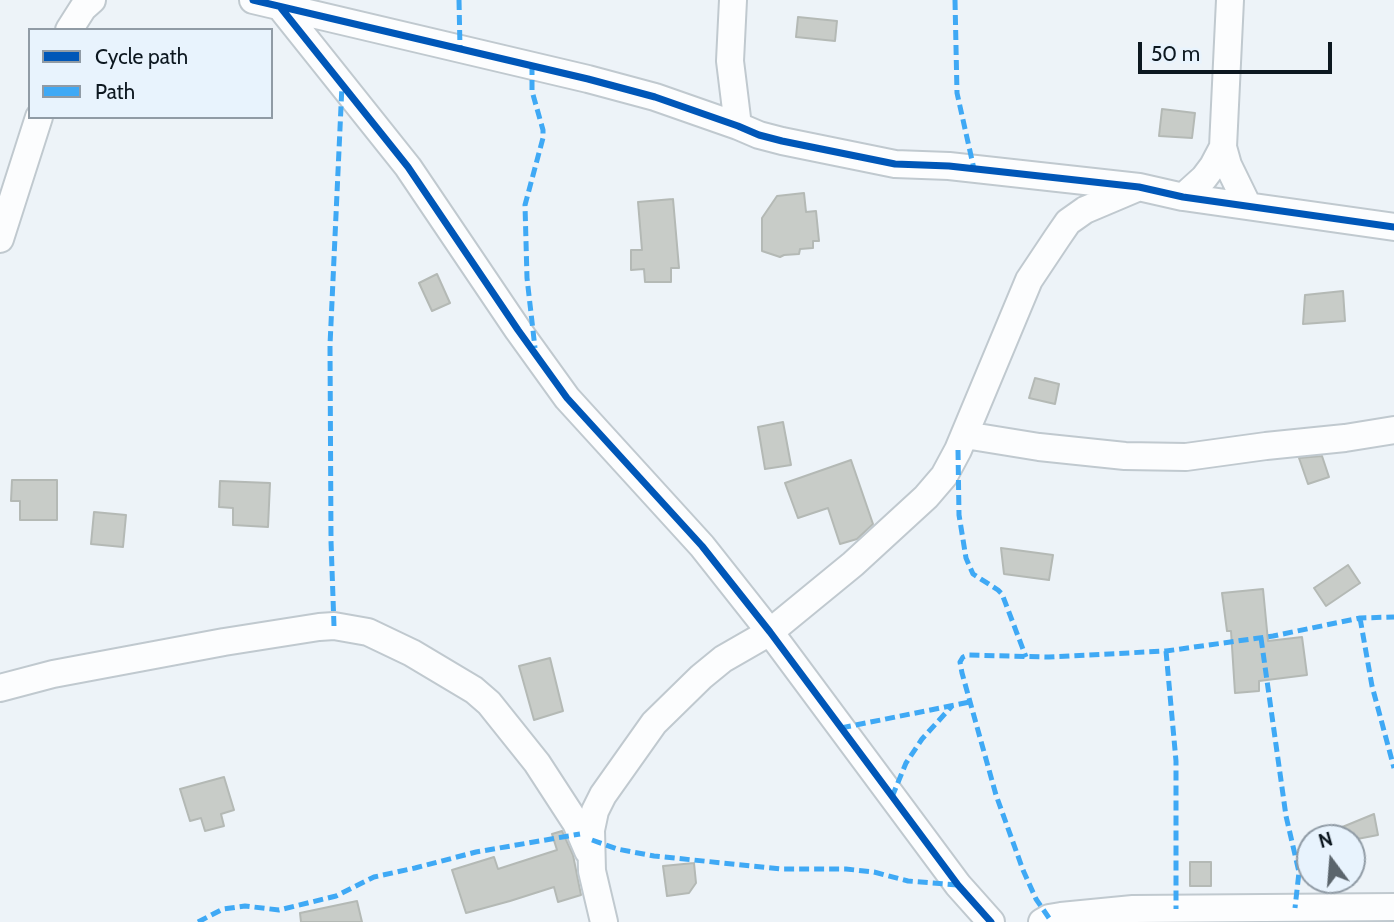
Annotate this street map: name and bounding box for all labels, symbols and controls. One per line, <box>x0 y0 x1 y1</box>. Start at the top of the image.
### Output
legend <box>28 28 273 119</box>
scale bar <box>1142 28 1336 72</box>
text: 50 m <box>1151 41 1200 66</box>
text: Cycle path <box>95 44 188 69</box>
text: Path <box>95 79 135 104</box>
north arrow <box>1296 824 1366 894</box>
text: N <box>1316 827 1335 853</box>

